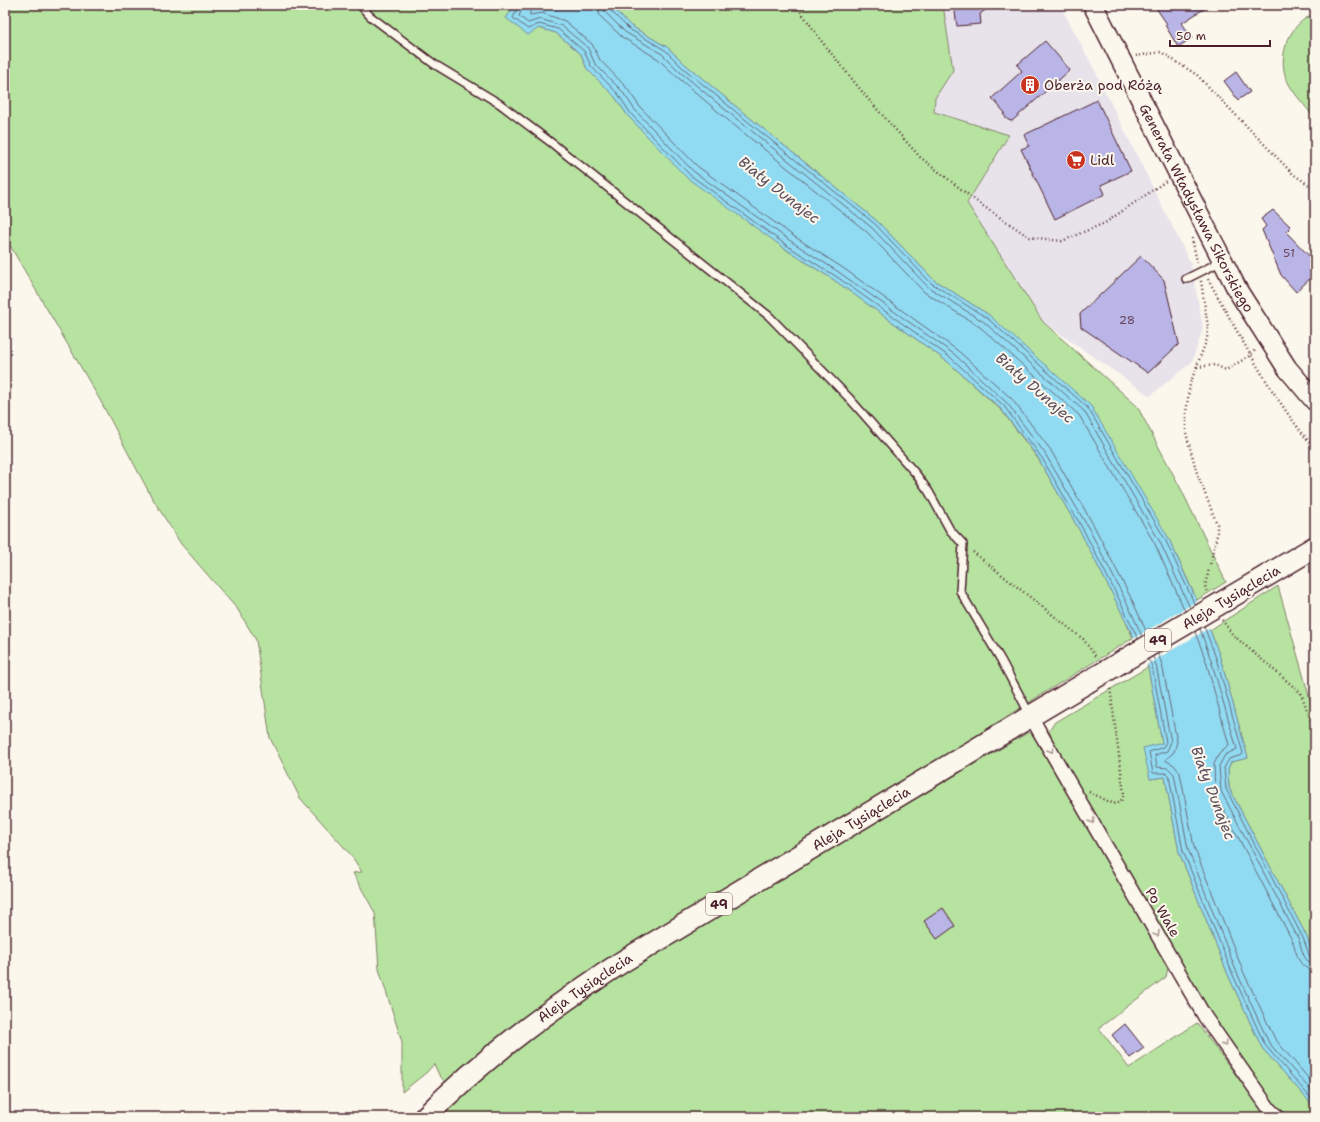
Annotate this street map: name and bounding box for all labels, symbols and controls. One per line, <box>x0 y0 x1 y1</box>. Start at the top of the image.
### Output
scale bar <box>1170 22 1270 48</box>
text: 50 m <box>1176 28 1206 44</box>
building icon: Oberża pod Różą <box>1019 74 1041 96</box>
place label: Oberża pod Różą <box>1044 76 1162 94</box>
street label: Generała Władysława Sikorskiego <box>1136 101 1258 316</box>
supermarket icon: Lidl <box>1065 149 1087 171</box>
place label: Lidl <box>1090 151 1115 169</box>
water label: Biały Dunajec <box>734 152 824 228</box>
house number: 51 <box>1283 245 1295 261</box>
house number: 28 <box>1119 312 1135 328</box>
water label: Biały Dunajec <box>991 348 1079 428</box>
street label: Aleja Tysiąclecia <box>1179 561 1284 633</box>
road number: 49 <box>1145 629 1171 651</box>
water label: Biały Dunajec <box>1186 743 1240 843</box>
one-way arrow <box>1046 746 1053 753</box>
street label: Aleja Tysiąclecia <box>809 782 914 855</box>
one-way arrow <box>1087 817 1094 824</box>
street label: Po Wale <box>1142 884 1184 940</box>
road number: 49 <box>706 893 732 915</box>
one-way arrow <box>1152 930 1159 937</box>
street label: Aleja Tysiąclecia <box>534 949 636 1027</box>
one-way arrow <box>1220 1040 1227 1047</box>

